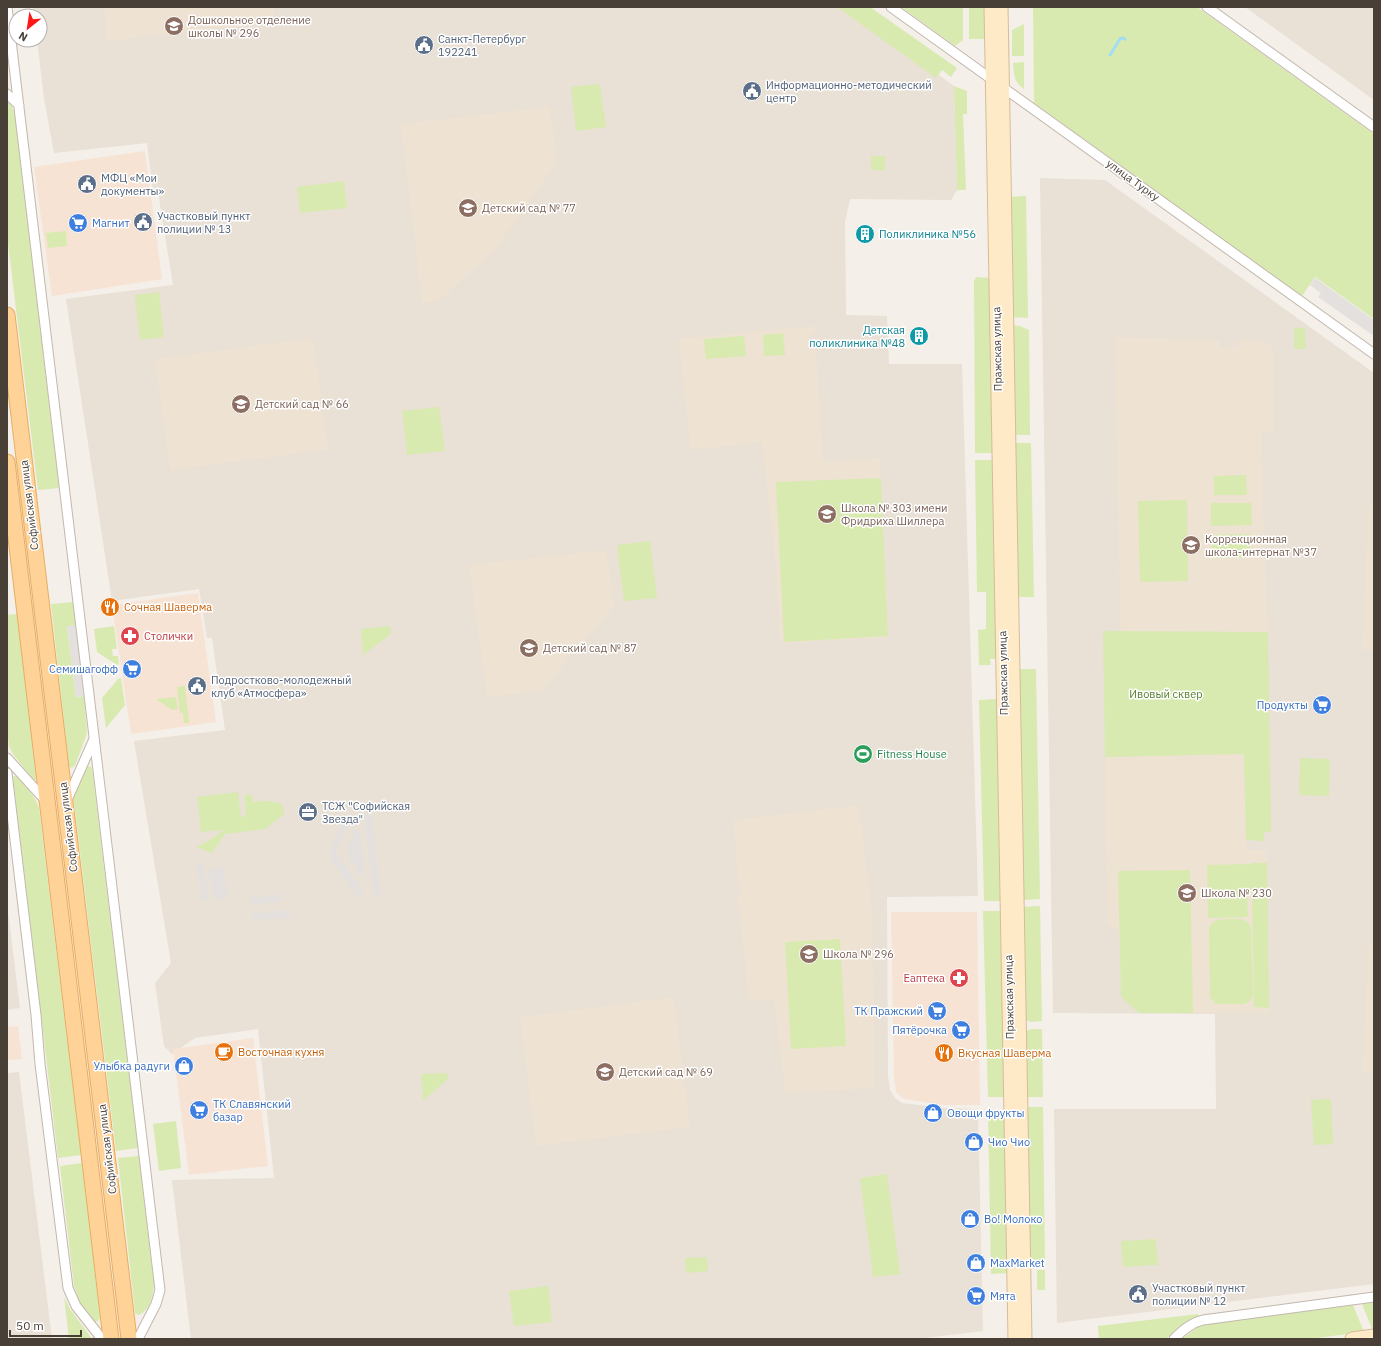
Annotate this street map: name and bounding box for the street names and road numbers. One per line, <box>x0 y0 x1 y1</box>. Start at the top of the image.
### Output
street label: улица Турку <box>1104 156 1163 204</box>
street label: Пражская улица <box>989 307 1005 391</box>
street label: Софийская улица <box>17 459 41 551</box>
street label: Пражская улица <box>995 631 1011 715</box>
street label: Софийская улица <box>56 781 80 873</box>
street label: Пражская улица <box>1001 955 1017 1039</box>
street label: Софийская улица <box>95 1103 119 1195</box>

